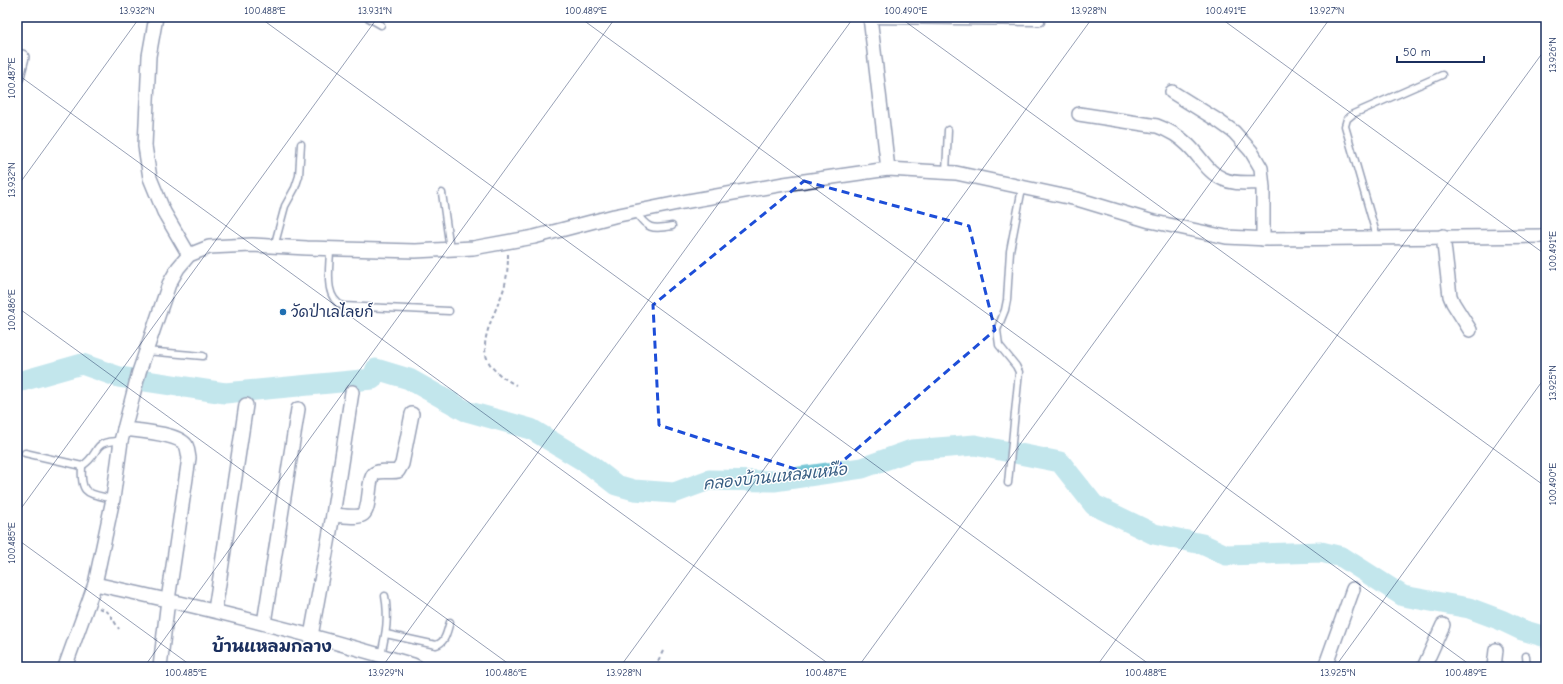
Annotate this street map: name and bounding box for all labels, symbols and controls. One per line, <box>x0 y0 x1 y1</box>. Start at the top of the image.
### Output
text: 13.932°N <box>119 5 155 17</box>
text: 100.488°E <box>244 5 286 17</box>
text: 13.931°N <box>358 5 392 17</box>
text: 100.489°E <box>565 5 607 17</box>
text: 100.490°E <box>885 5 927 17</box>
text: 13.928°N <box>1071 5 1107 17</box>
text: 100.491°E <box>1206 5 1246 17</box>
text: 13.927°N <box>1310 5 1344 17</box>
text: 13.926°N <box>1547 37 1559 73</box>
scale bar <box>1397 38 1484 64</box>
text: 50 m <box>1403 45 1431 59</box>
text: 100.487°E <box>6 58 18 98</box>
text: 13.932°N <box>6 162 18 198</box>
text: 100.491°E <box>1547 231 1559 271</box>
text: 100.486°E <box>6 289 18 331</box>
place label: วัดป่าเลไลยก์ <box>291 302 374 321</box>
marker: วัดป่าเลไลยก์ <box>278 307 288 317</box>
text: 13.925°N <box>1547 365 1559 401</box>
water label: คลองบ้านแหลมเหนือ <box>702 458 849 493</box>
text: 100.490°E <box>1547 463 1559 505</box>
text: 100.485°E <box>6 522 18 564</box>
district label: บ้านแหลมกลาง <box>212 635 332 656</box>
text: 100.485°E <box>165 667 207 679</box>
text: 13.929°N <box>368 667 404 679</box>
text: 100.486°E <box>485 667 527 679</box>
text: 13.928°N <box>606 667 642 679</box>
text: 100.487°E <box>806 667 846 679</box>
text: 100.488°E <box>1125 667 1167 679</box>
text: 13.925°N <box>1320 667 1356 679</box>
text: 100.489°E <box>1445 667 1487 679</box>

